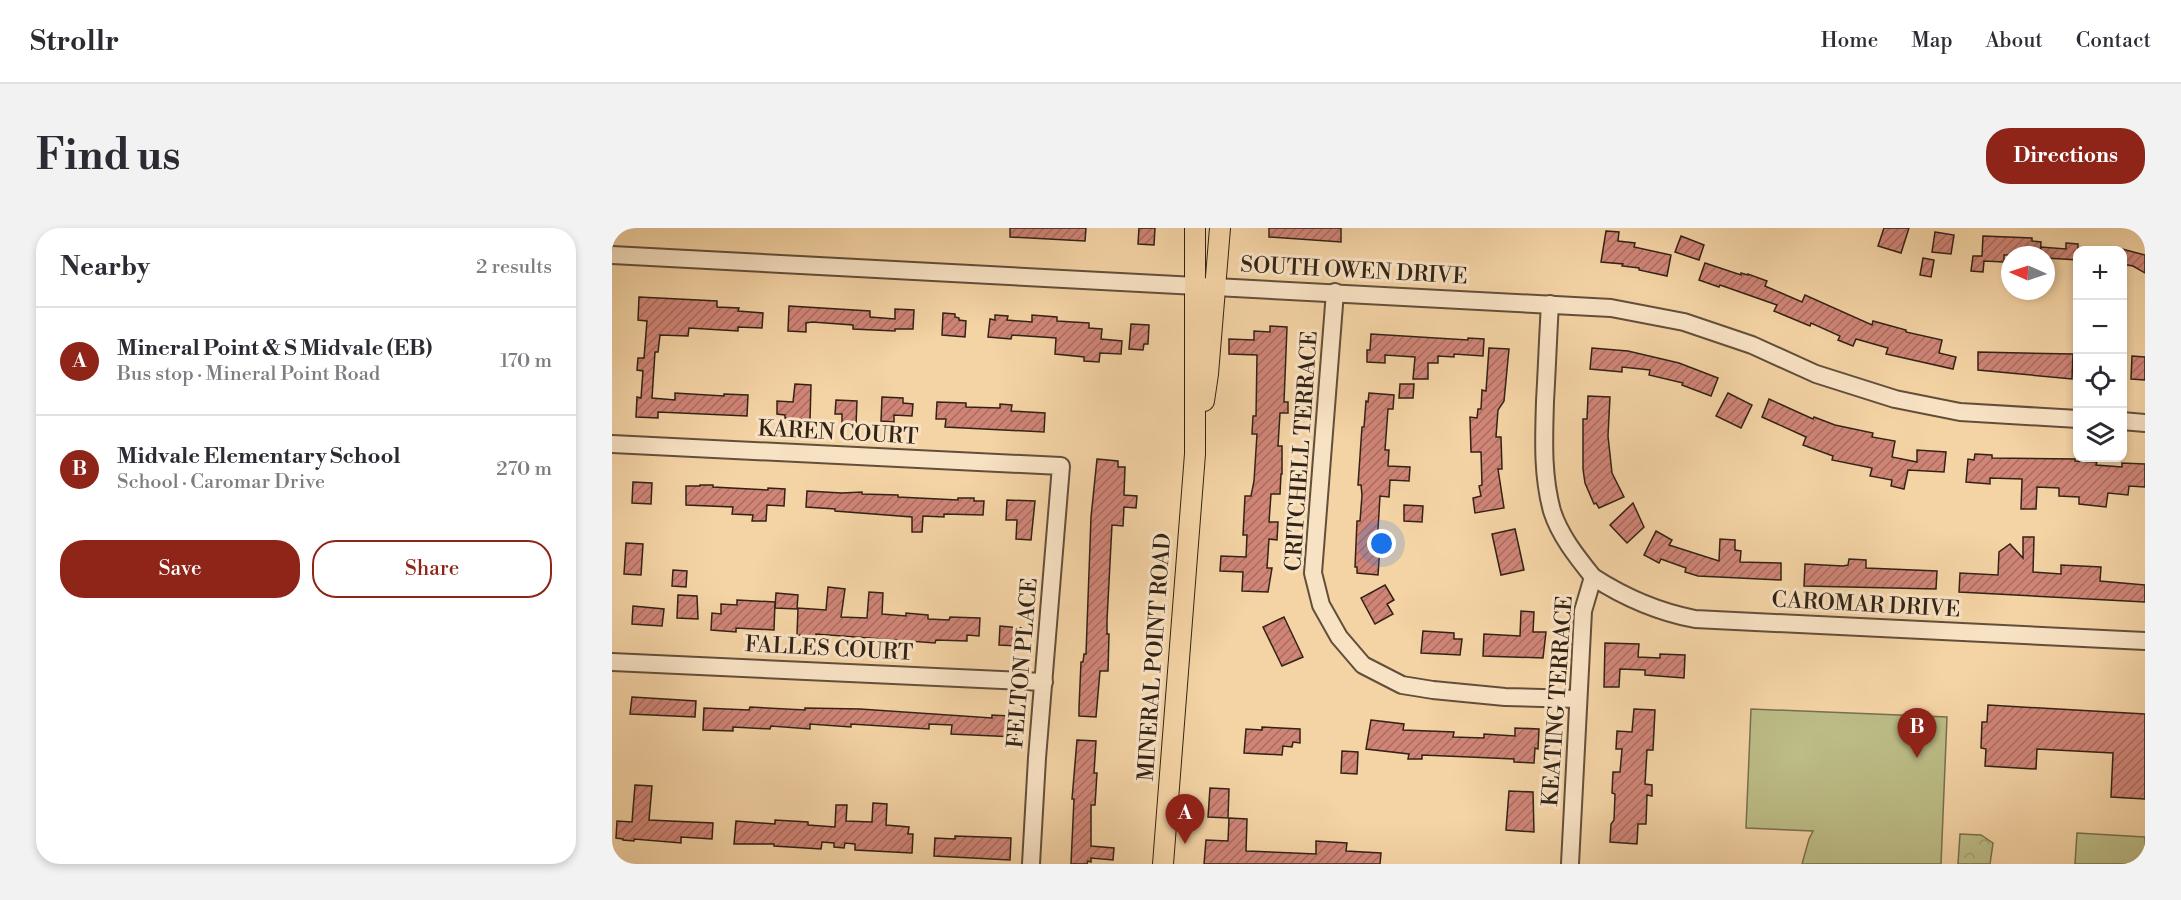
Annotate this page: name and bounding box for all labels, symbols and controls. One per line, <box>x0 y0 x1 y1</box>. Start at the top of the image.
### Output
text: Strollr <box>30 24 119 59</box>
text: Home <box>1821 28 1878 54</box>
text: Map <box>1911 28 1953 54</box>
text: About <box>1986 28 2043 54</box>
text: Contact <box>2076 28 2151 54</box>
button: Directions <box>1986 128 2145 184</box>
text: Find us <box>36 130 180 183</box>
north arrow <box>2001 246 2055 300</box>
map controls <box>2073 246 2127 462</box>
button: + <box>2073 246 2127 300</box>
text: Nearby <box>60 251 150 283</box>
street label: SOUTH OWEN DRIVE <box>1240 252 1468 290</box>
text: 2 results <box>476 255 552 280</box>
button: − <box>2073 300 2127 354</box>
street label: CRITCHELL TERRACE <box>1280 330 1324 572</box>
text: Mineral Point & S Midvale (EB) <box>117 335 432 362</box>
text: A <box>72 349 87 374</box>
text: 170 m <box>500 349 552 374</box>
button: locate <box>2073 354 2127 408</box>
text: Bus stop · Mineral Point Road <box>117 362 380 387</box>
button: layers <box>2073 408 2127 462</box>
street label: KAREN COURT <box>757 415 919 451</box>
text: Midvale Elementary School <box>117 443 401 470</box>
text: B <box>72 457 87 482</box>
text: 270 m <box>496 457 552 482</box>
text: School · Caromar Drive <box>117 470 325 495</box>
your location <box>1367 529 1396 558</box>
street label: MINERAL POINT ROAD <box>1133 532 1177 782</box>
button: Save <box>60 540 300 598</box>
button: Share <box>312 540 552 598</box>
street label: FELTON PLACE <box>1002 577 1044 749</box>
street label: CAROMAR DRIVE <box>1771 587 1961 623</box>
street label: KEATING TERRACE <box>1537 595 1579 807</box>
street label: FALLES COURT <box>744 631 914 667</box>
pin: B <box>1898 708 1936 758</box>
pin: A <box>1166 794 1204 844</box>

